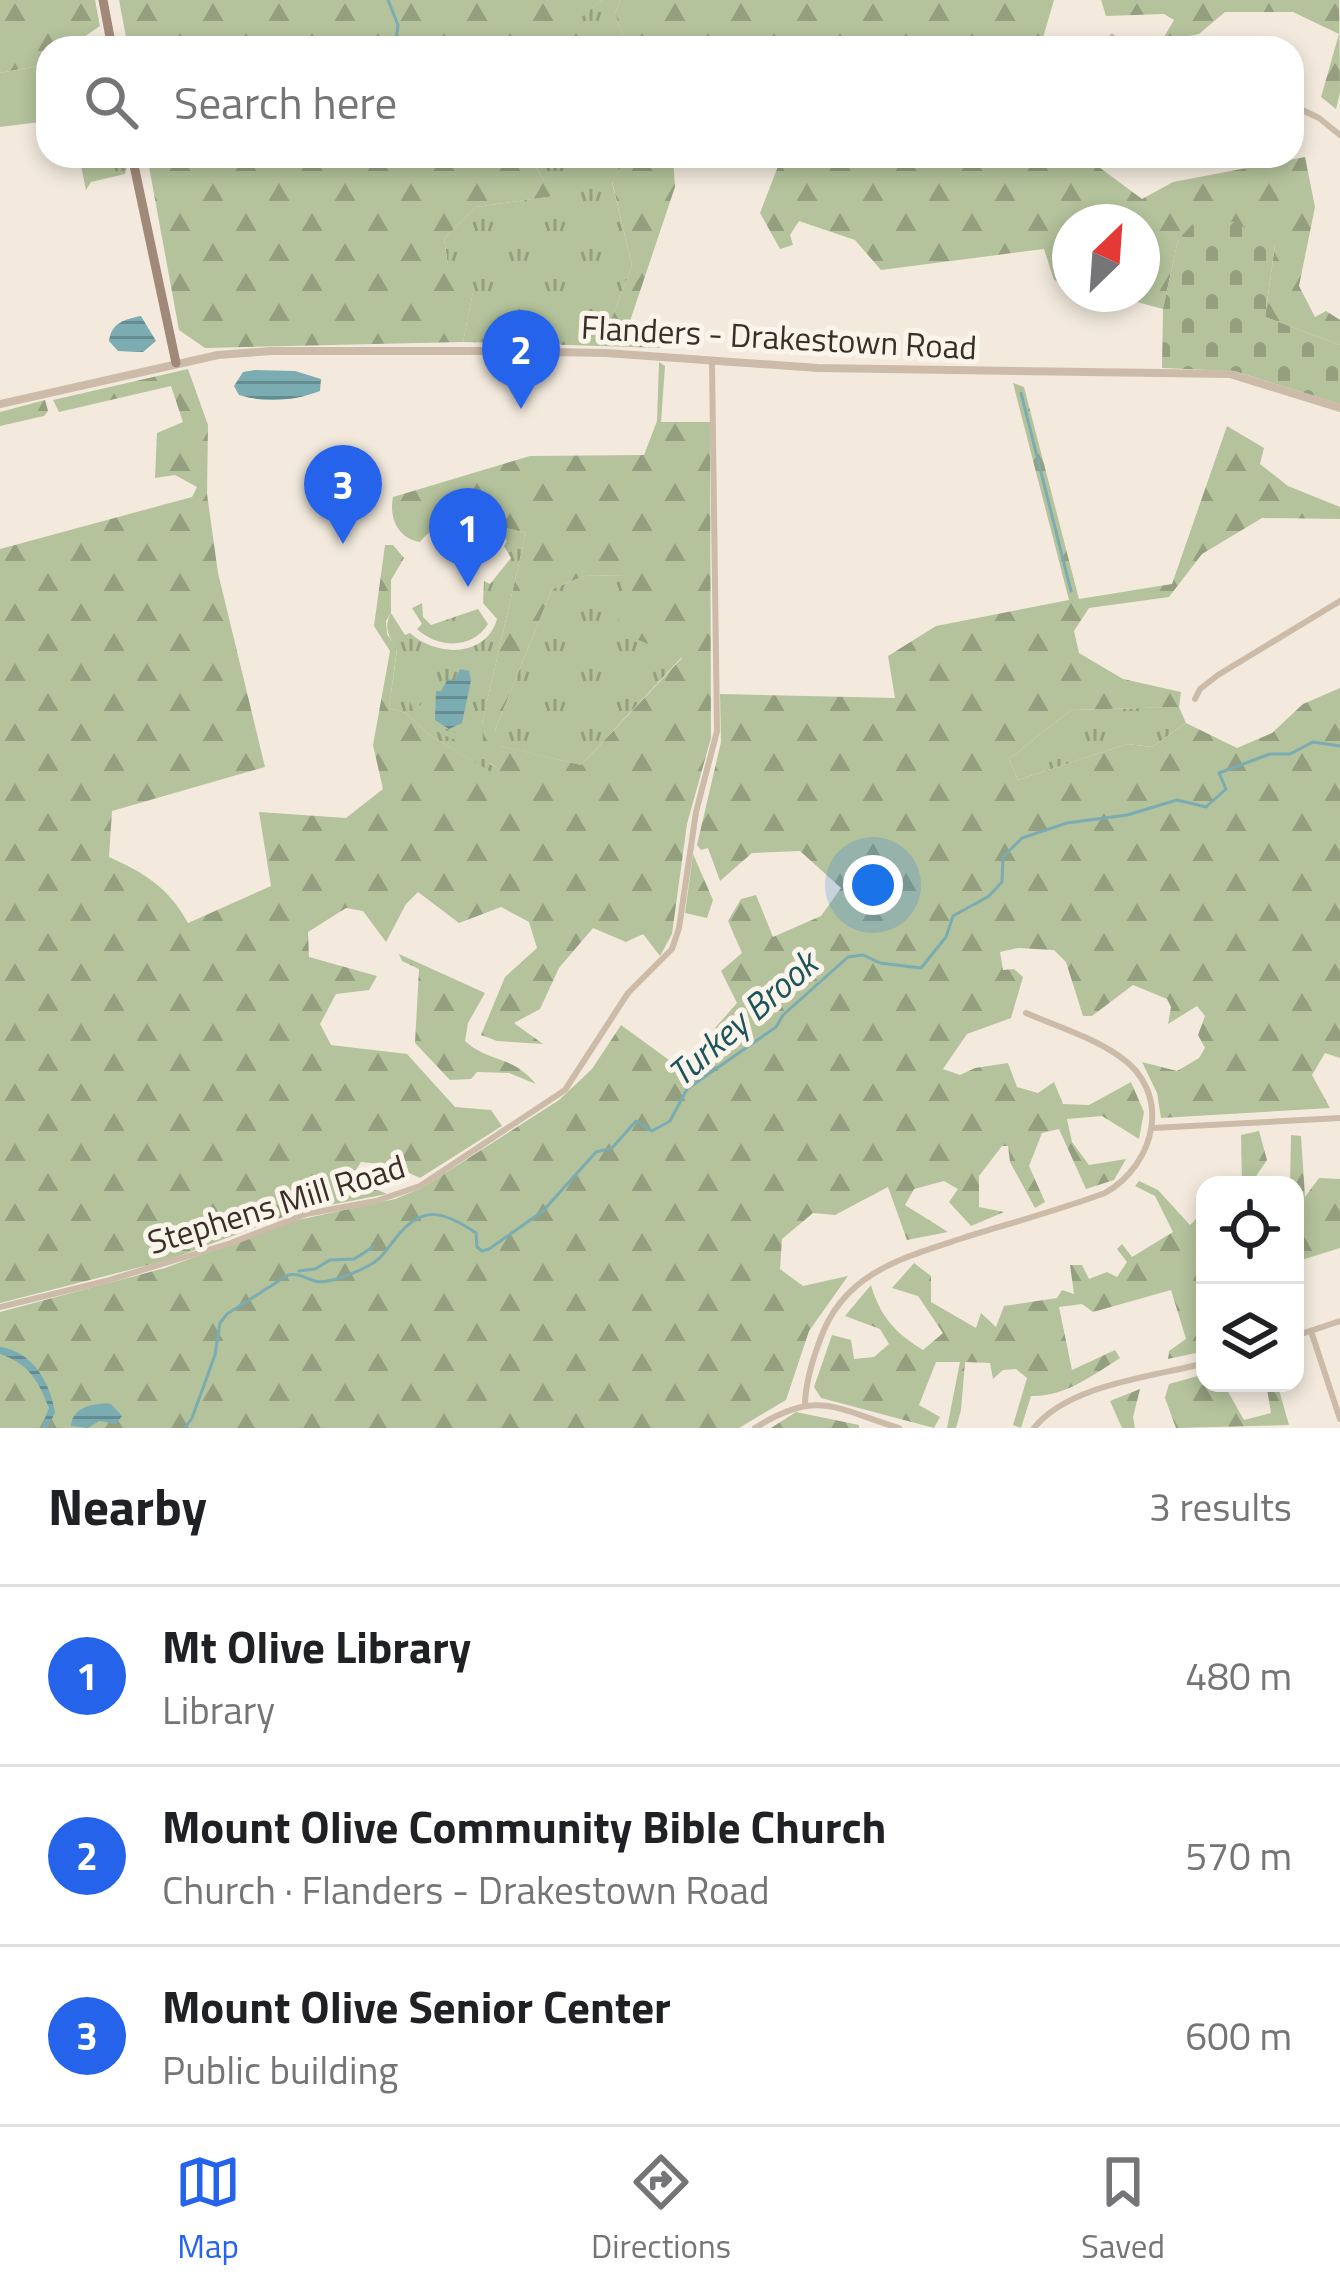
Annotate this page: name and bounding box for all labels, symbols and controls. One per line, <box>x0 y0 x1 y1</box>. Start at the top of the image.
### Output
search box <box>36 36 1304 168</box>
text: Search here <box>174 68 397 136</box>
icon: search <box>78 69 144 135</box>
north arrow <box>1052 204 1160 312</box>
street label: Flanders - Drakestown Road <box>580 302 978 372</box>
pin: 2 <box>482 310 560 409</box>
pin: 3 <box>304 445 382 544</box>
pin: 1 <box>429 488 507 587</box>
your location <box>843 855 903 915</box>
water label: Turkey Brook <box>655 935 832 1099</box>
street label: Stephens Mill Road <box>141 1141 411 1267</box>
map controls <box>1196 1176 1304 1392</box>
button: locate <box>1196 1176 1304 1284</box>
button: layers <box>1196 1284 1304 1392</box>
text: Nearby <box>48 1467 207 1545</box>
text: 3 results <box>1149 1477 1292 1536</box>
text: Mt Olive Library <box>162 1612 471 1680</box>
text: 1 <box>76 1646 98 1705</box>
text: 480 m <box>1185 1646 1292 1705</box>
text: Library <box>162 1680 275 1739</box>
text: Mount Olive Community Bible Church <box>162 1792 886 1860</box>
text: 2 <box>76 1826 98 1885</box>
text: 570 m <box>1185 1826 1292 1885</box>
text: Church · Flanders - Drakestown Road <box>162 1860 770 1919</box>
text: Mount Olive Senior Center <box>162 1972 671 2040</box>
text: 3 <box>76 2006 98 2065</box>
text: 600 m <box>1185 2006 1292 2065</box>
text: Public building <box>162 2040 398 2099</box>
tab: Map <box>175 2149 241 2271</box>
tab: Directions <box>591 2149 731 2271</box>
tab: Saved <box>1081 2149 1165 2271</box>

